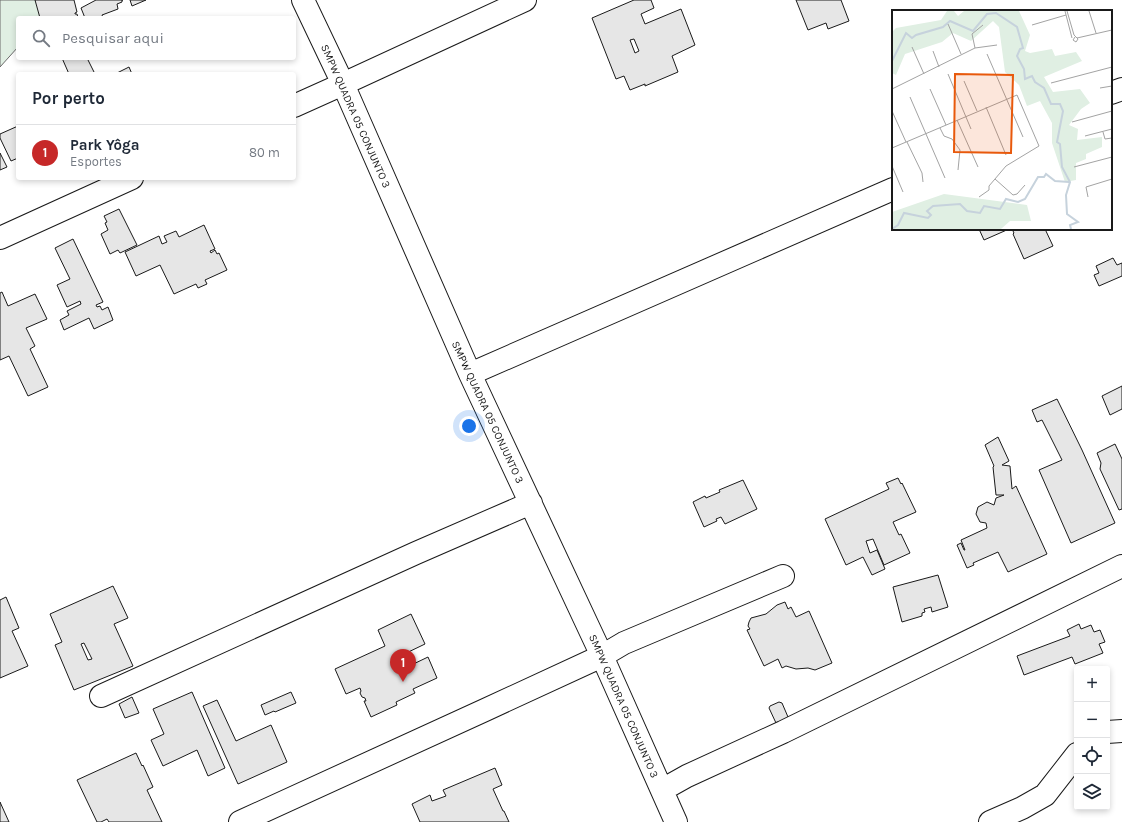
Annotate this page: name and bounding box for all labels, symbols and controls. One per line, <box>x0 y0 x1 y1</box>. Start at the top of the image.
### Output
inset map <box>892 10 1112 230</box>
search box <box>16 16 296 60</box>
icon: search <box>30 27 52 49</box>
text: Pesquisar aqui <box>62 29 164 47</box>
street label: SMPW QUADRA 05 CONJUNTO 3 <box>318 42 393 190</box>
text: Por perto <box>32 88 105 108</box>
text: Park Yôga <box>70 136 140 154</box>
text: 1 <box>43 145 47 160</box>
text: 80 m <box>249 145 280 160</box>
text: Esportes <box>70 154 122 169</box>
street label: SMPW QUADRA 05 CONJUNTO 3 <box>449 339 526 486</box>
your location <box>459 416 479 436</box>
street label: SMPW QUADRA 05 CONJUNTO 3 <box>586 632 661 780</box>
pin: 1 <box>390 649 416 682</box>
map controls <box>1074 666 1110 810</box>
button: + <box>1074 666 1110 702</box>
button: − <box>1074 702 1110 738</box>
button: locate <box>1074 738 1110 774</box>
button: layers <box>1074 774 1110 810</box>

